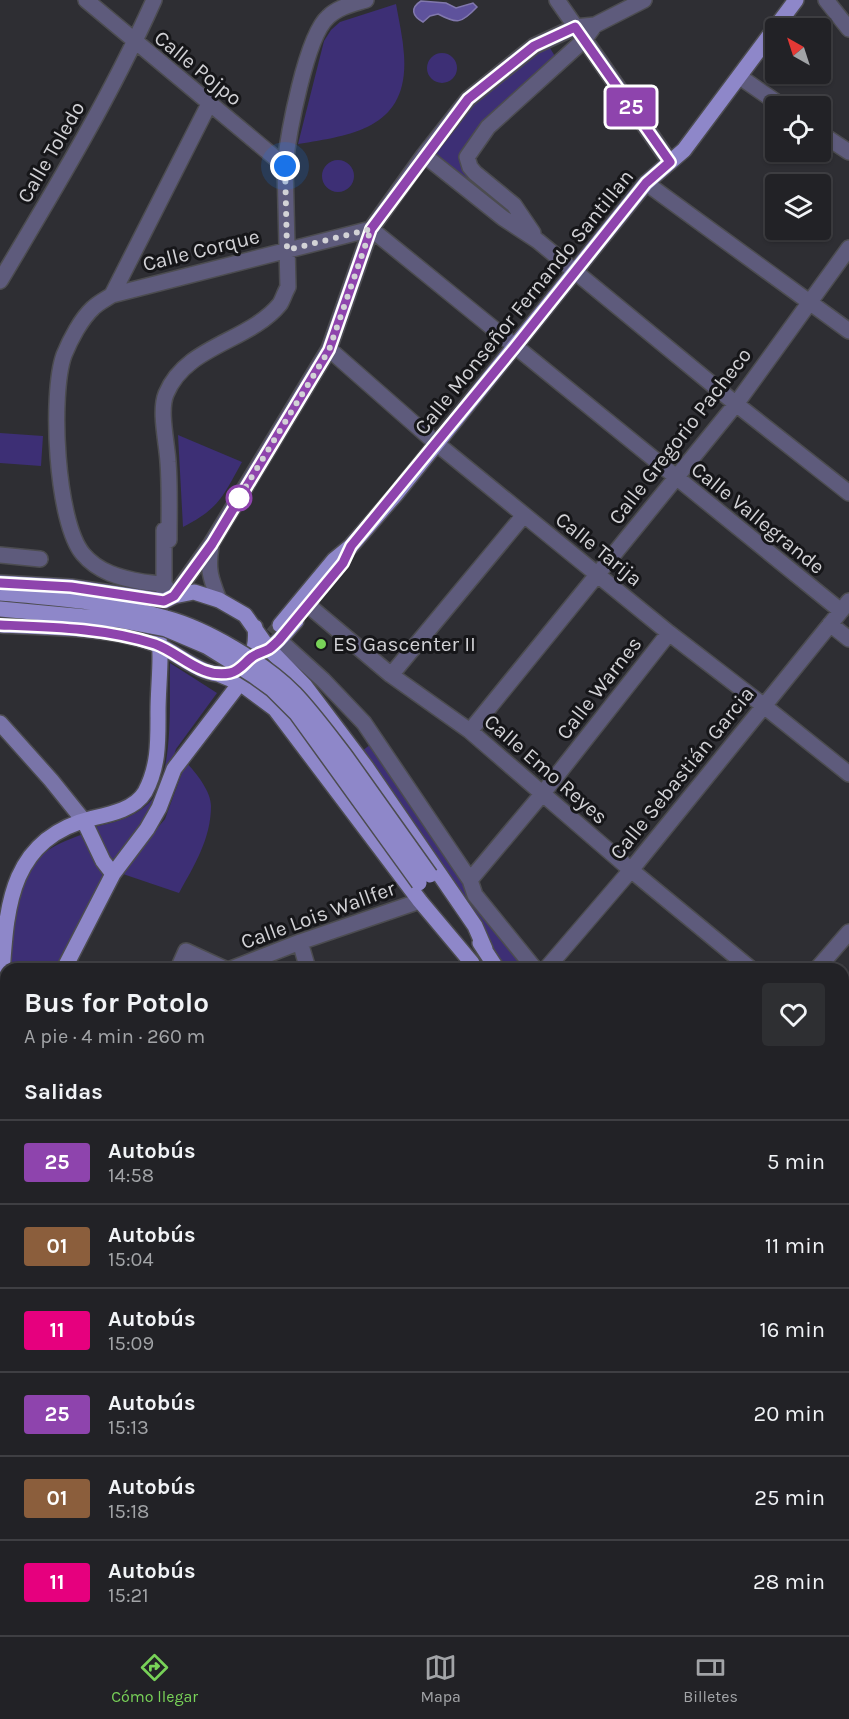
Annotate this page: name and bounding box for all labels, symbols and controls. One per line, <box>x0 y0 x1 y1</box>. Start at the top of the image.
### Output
north arrow <box>765 18 831 84</box>
map controls <box>765 18 831 240</box>
street label: Calle Pojpo <box>149 26 247 110</box>
line badge: 25 <box>604 88 658 126</box>
text: 25 <box>619 95 643 119</box>
button: locate <box>765 96 831 162</box>
street label: Calle Toledo <box>12 97 90 207</box>
your location <box>270 151 300 181</box>
street label: Calle Monseñor Fernando Santillan <box>410 165 638 439</box>
button: layers <box>765 174 831 240</box>
street label: Calle Corque <box>140 224 262 276</box>
street label: Calle Gregorio Pacheco <box>604 343 756 529</box>
street label: Calle Vallegrande <box>687 457 829 579</box>
unlabelled marker <box>226 485 252 511</box>
street label: Calle Tarija <box>551 507 647 591</box>
place label: ES Gascenter II <box>333 632 476 656</box>
street label: Calle Warnes <box>551 632 647 744</box>
marker: ES Gascenter II <box>314 637 328 651</box>
street label: Calle Sebastián Garcia <box>605 682 759 864</box>
street label: Calle Emo Reyes <box>480 709 612 829</box>
street label: Calle Lois Wallfer <box>238 876 399 954</box>
button: heart <box>762 983 825 1046</box>
text: Bus for Potolo <box>24 986 209 1019</box>
text: A pie · 4 min · 260 m <box>24 1025 205 1048</box>
text: Salidas <box>24 1079 103 1105</box>
text: Autobús <box>108 1138 196 1164</box>
text: 5 min <box>767 1149 825 1175</box>
text: 25 <box>45 1150 69 1174</box>
text: 14:58 <box>108 1164 154 1187</box>
text: Autobús <box>108 1222 196 1248</box>
text: 11 min <box>765 1233 825 1259</box>
text: 01 <box>47 1234 67 1258</box>
text: 15:04 <box>108 1248 154 1271</box>
text: Autobús <box>108 1306 196 1332</box>
text: 16 min <box>759 1317 825 1343</box>
text: 11 <box>50 1318 64 1342</box>
text: 15:09 <box>108 1332 154 1355</box>
text: Autobús <box>108 1390 196 1416</box>
text: 20 min <box>754 1401 825 1427</box>
text: 25 <box>45 1402 69 1426</box>
text: 15:13 <box>108 1416 149 1439</box>
text: Autobús <box>108 1474 196 1500</box>
text: 25 min <box>754 1485 825 1511</box>
text: 01 <box>47 1486 67 1510</box>
text: 15:18 <box>108 1500 149 1523</box>
text: Autobús <box>108 1558 196 1584</box>
text: 28 min <box>753 1569 825 1595</box>
text: 11 <box>50 1570 64 1594</box>
text: 15:21 <box>108 1584 149 1607</box>
tab: Cómo llegar <box>111 1651 198 1706</box>
tab: Mapa <box>420 1651 461 1706</box>
tab: Billetes <box>683 1651 738 1706</box>

